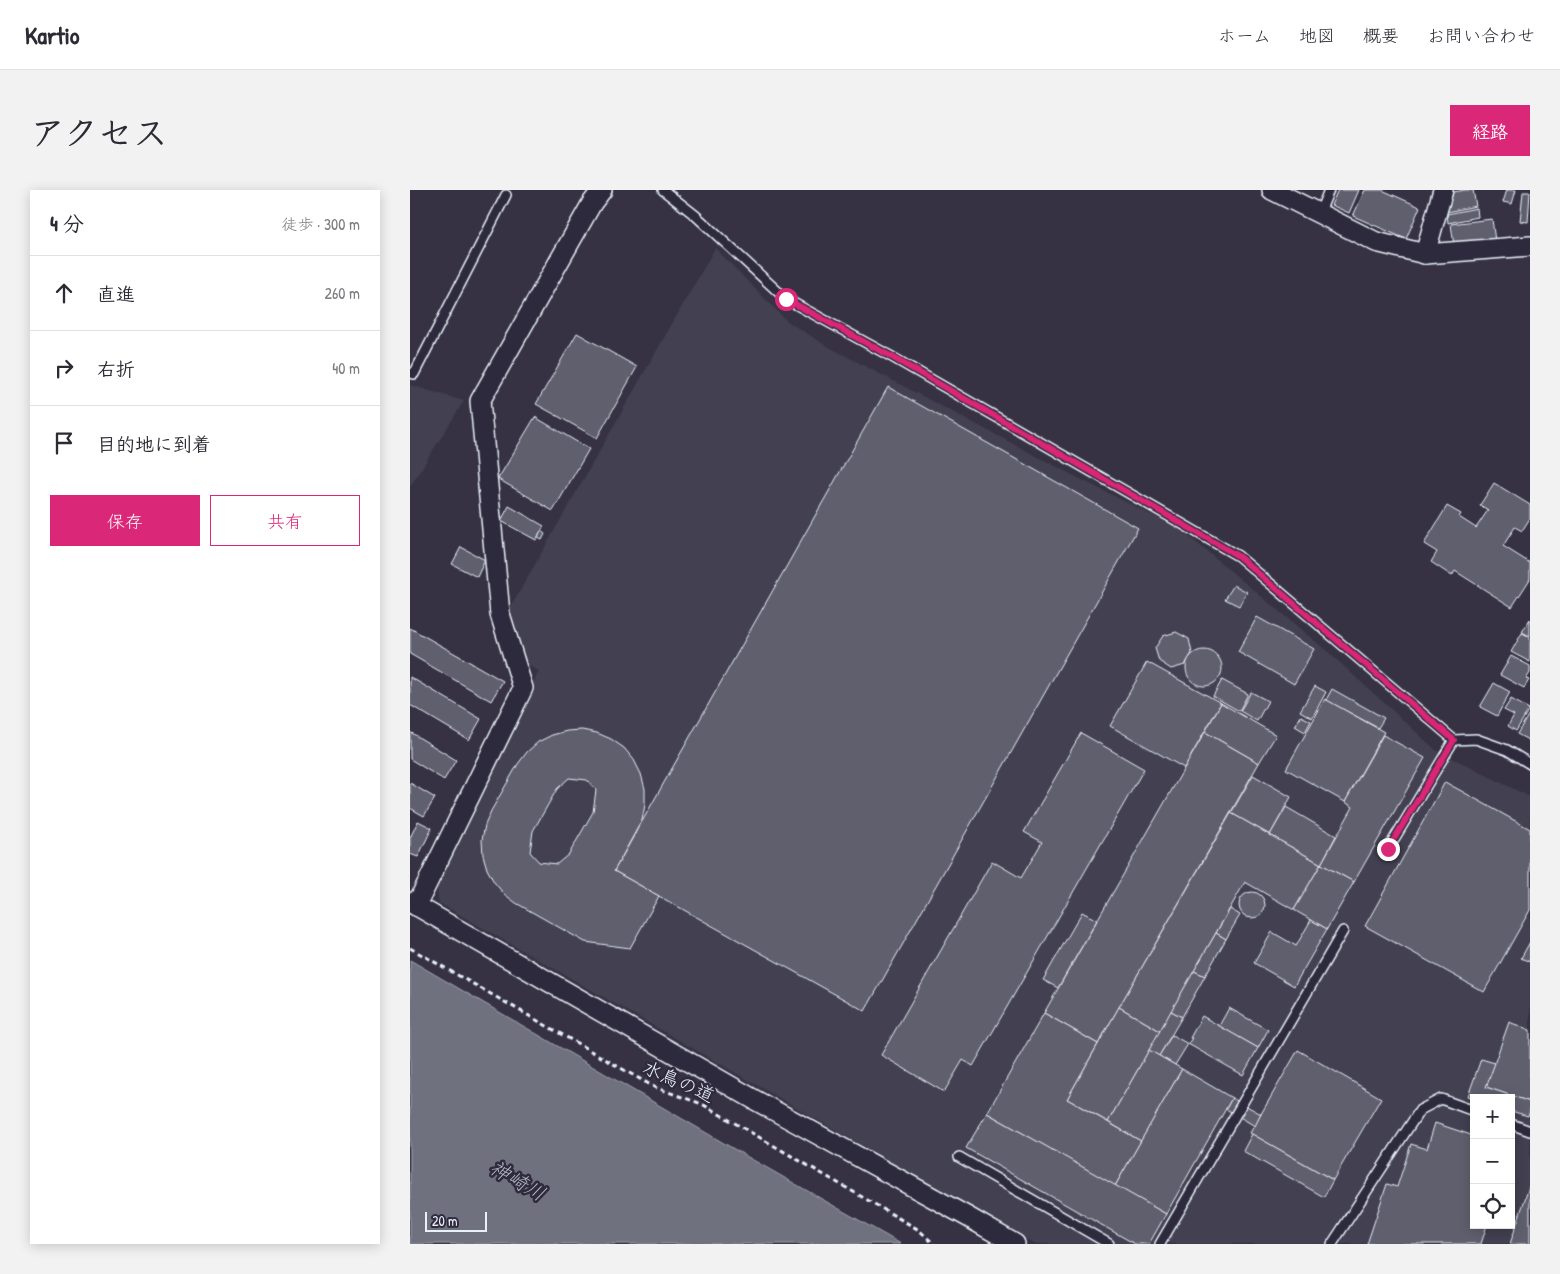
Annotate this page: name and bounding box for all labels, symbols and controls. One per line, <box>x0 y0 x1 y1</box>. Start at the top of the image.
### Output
text: Kartio <box>25 19 80 51</box>
text: ホーム <box>1218 23 1271 48</box>
text: 地図 <box>1299 23 1335 48</box>
text: 概要 <box>1363 23 1399 48</box>
text: お問い合わせ <box>1427 23 1535 48</box>
button: 経路 <box>1450 105 1530 156</box>
text: アクセス <box>30 109 168 156</box>
text: 4 分 <box>50 209 84 238</box>
text: 徒歩 · 300 m <box>281 213 360 235</box>
icon: ahead <box>50 279 78 307</box>
text: 直進 <box>97 281 135 307</box>
text: 260 m <box>324 282 360 304</box>
route start <box>775 288 798 311</box>
icon: right <box>50 354 78 382</box>
text: 右折 <box>97 356 135 382</box>
text: 40 m <box>332 357 360 379</box>
icon: arrive <box>50 429 78 457</box>
text: 目的地に到着 <box>97 431 211 457</box>
button: 保存 <box>50 495 200 546</box>
button: 共有 <box>210 495 360 546</box>
route end <box>1377 838 1400 861</box>
street label: 水鳥の道 <box>639 1054 719 1108</box>
map controls <box>1470 1094 1515 1229</box>
button: + <box>1470 1094 1515 1139</box>
button: − <box>1470 1139 1515 1184</box>
water label: 神崎川 <box>485 1153 551 1207</box>
button: locate <box>1470 1184 1515 1229</box>
scale bar <box>425 1209 488 1232</box>
text: 20 m <box>432 1211 458 1230</box>

